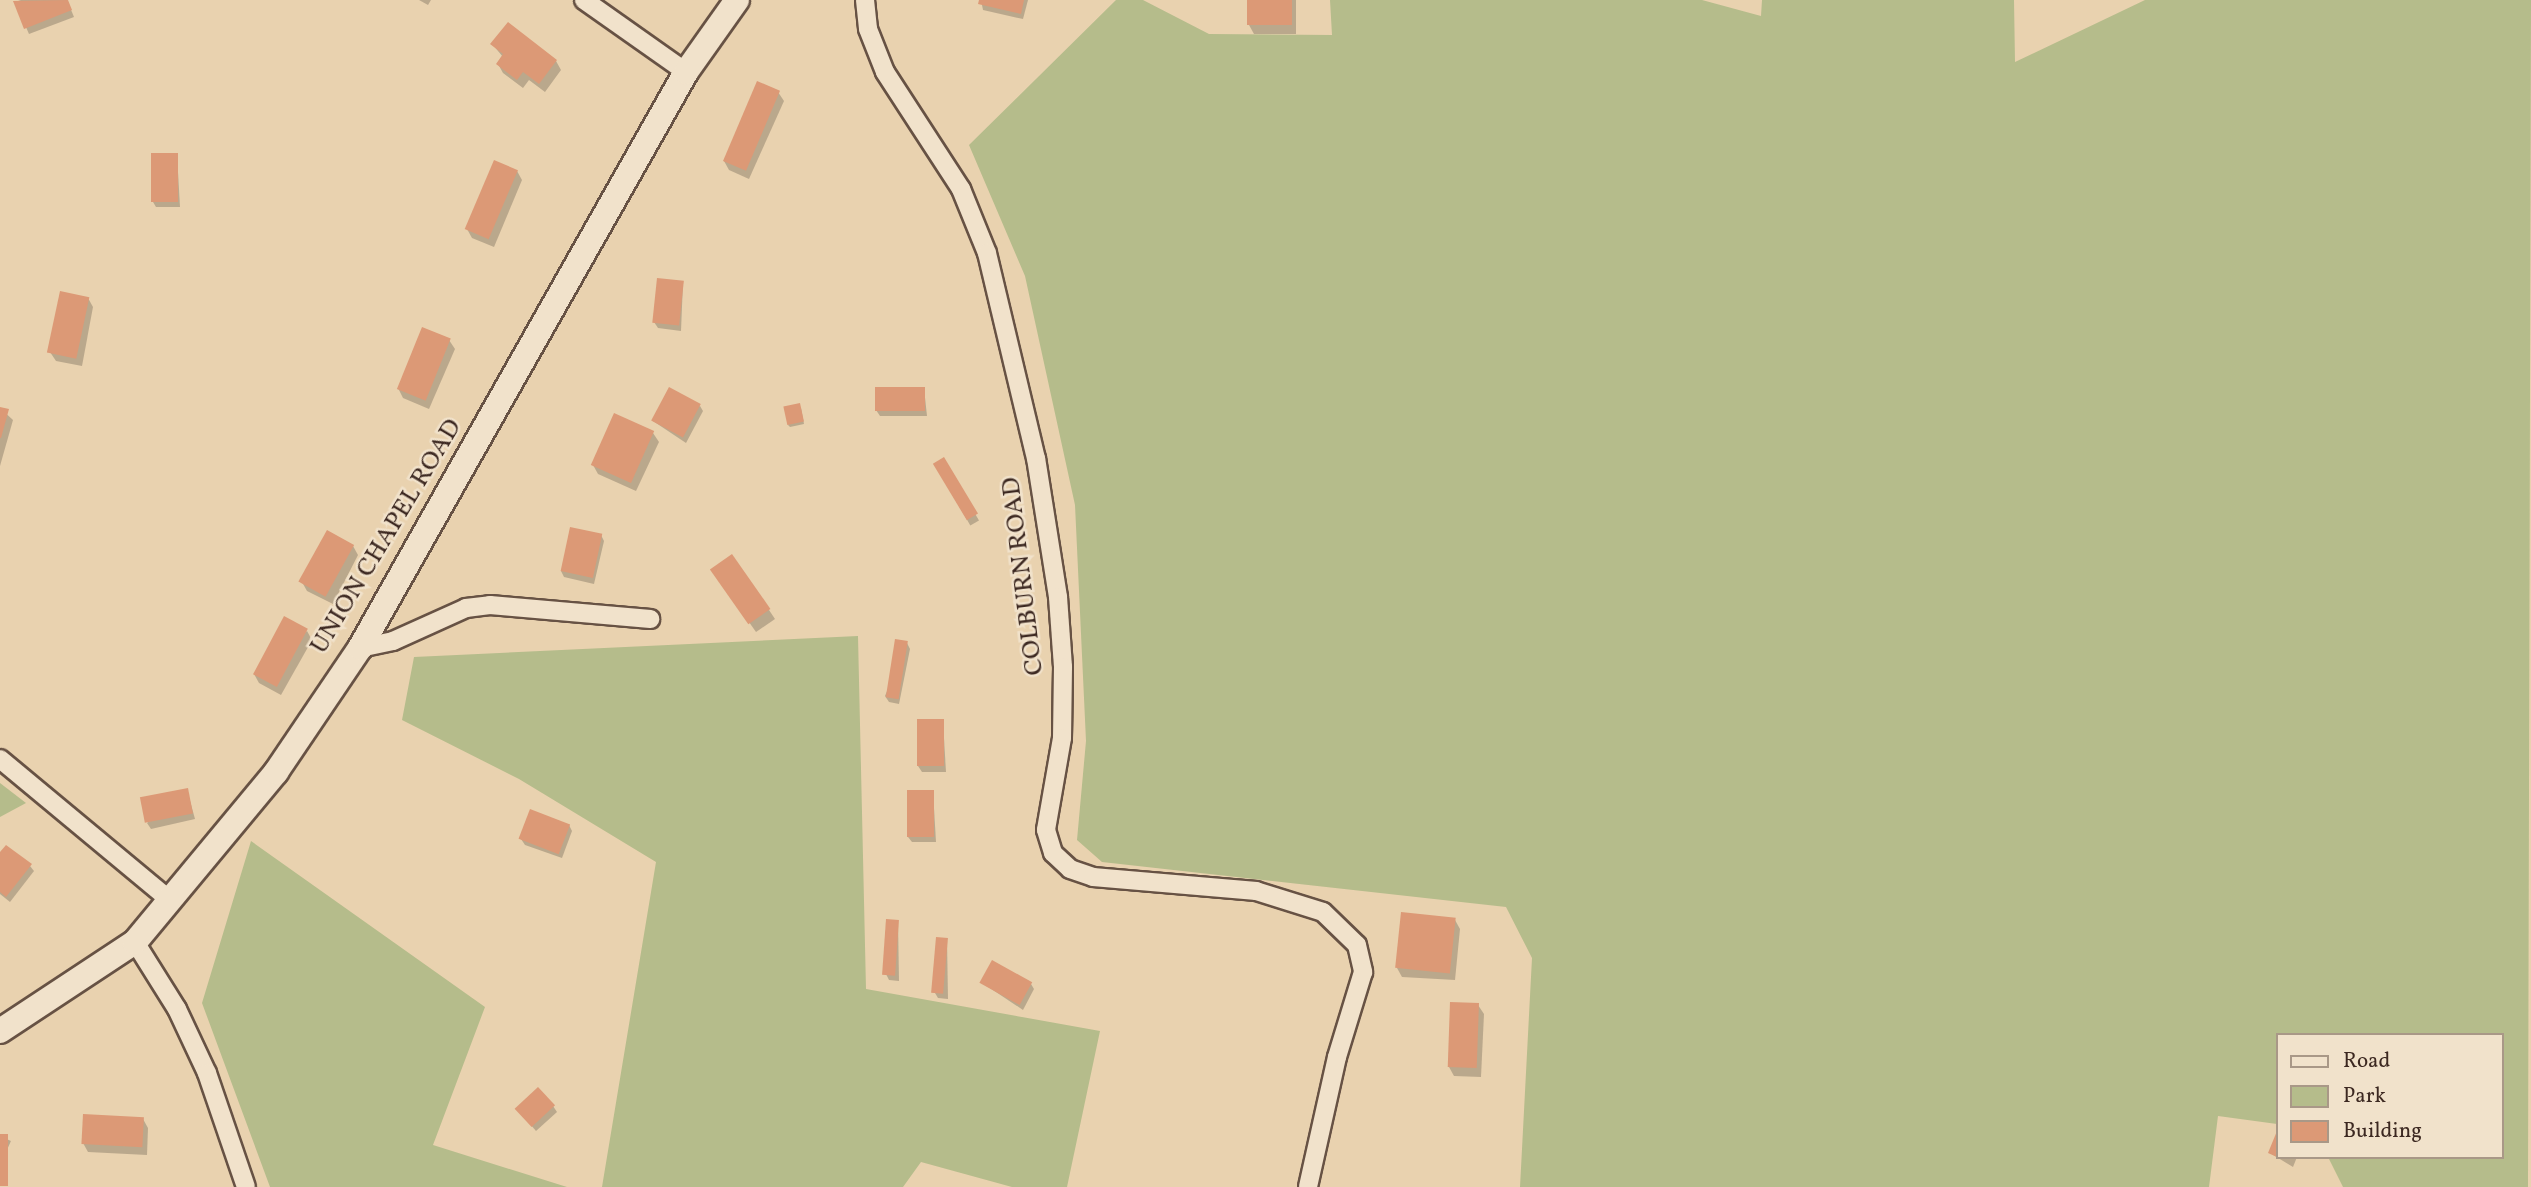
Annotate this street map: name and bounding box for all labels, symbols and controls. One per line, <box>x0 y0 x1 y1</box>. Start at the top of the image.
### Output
street label: UNION CHAPEL ROAD <box>304 414 470 660</box>
street label: COLBURN ROAD <box>996 475 1052 677</box>
legend <box>2276 1033 2503 1159</box>
text: Road <box>2343 1047 2390 1076</box>
text: Park <box>2343 1082 2386 1111</box>
text: Building <box>2343 1117 2422 1146</box>

